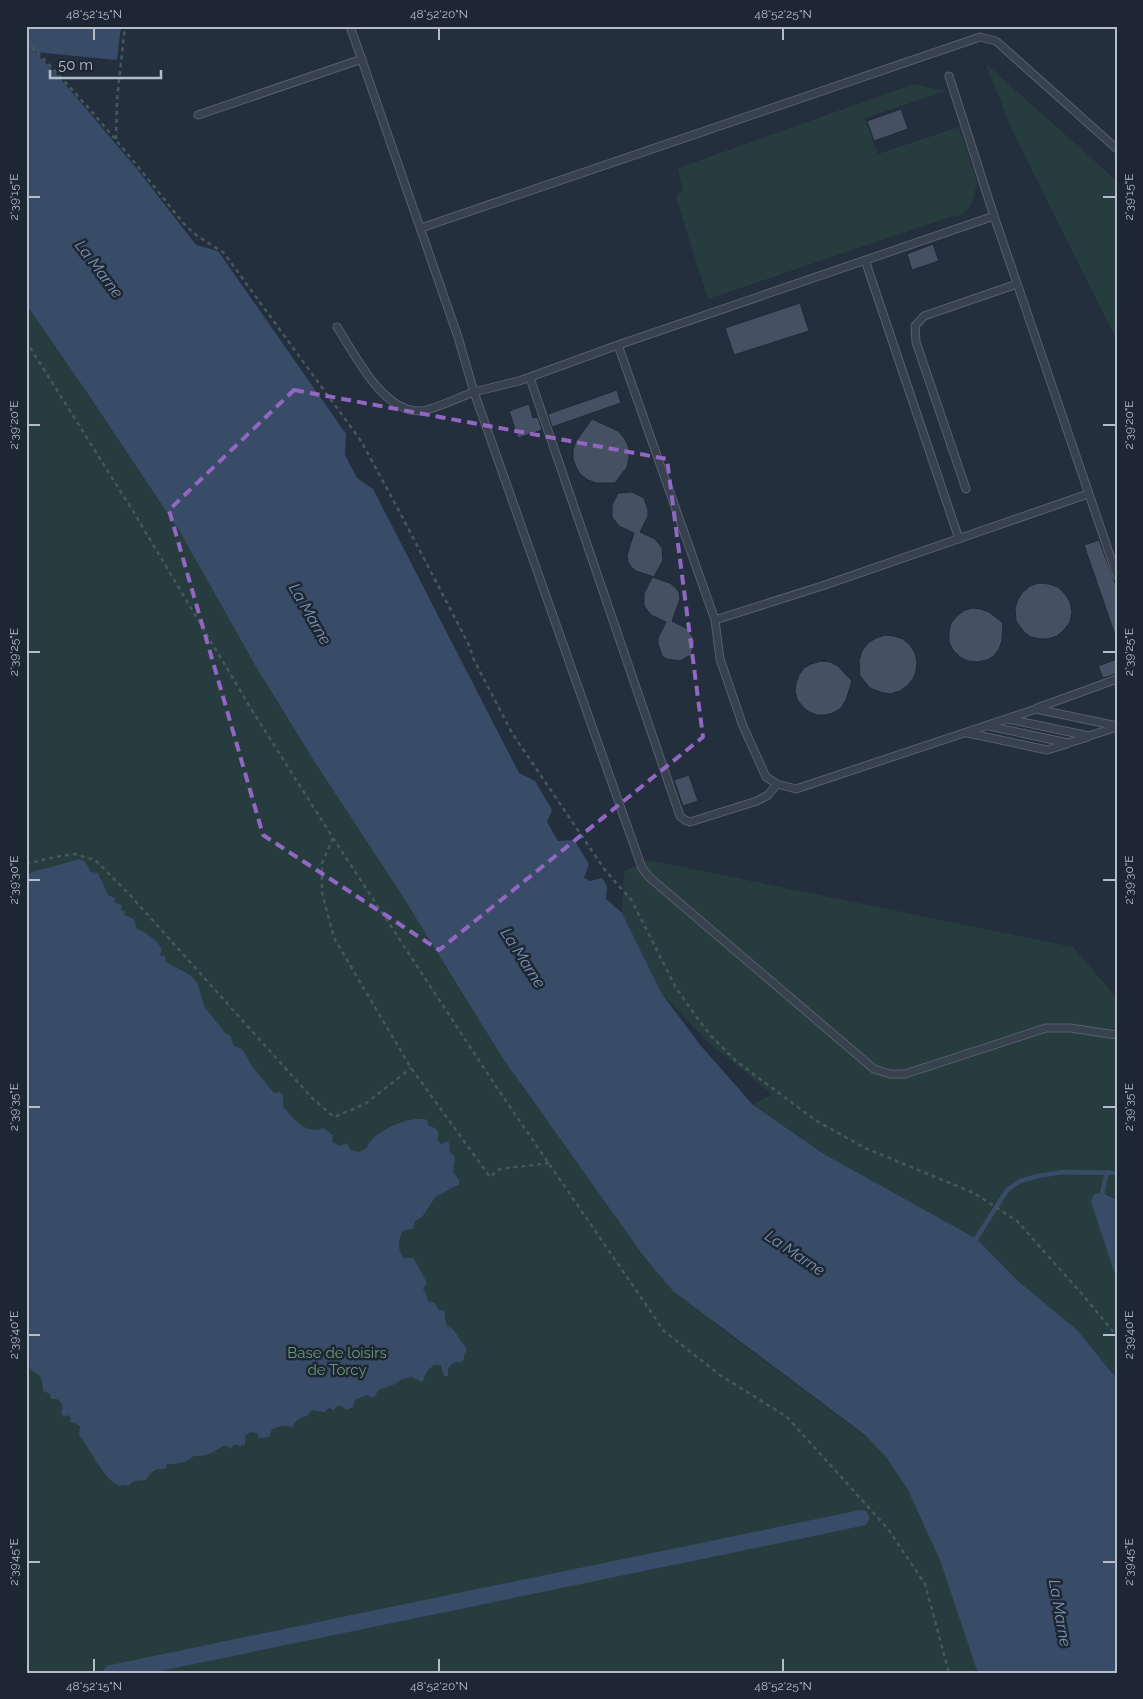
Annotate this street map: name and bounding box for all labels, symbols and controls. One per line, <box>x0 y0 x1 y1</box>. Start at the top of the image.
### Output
text: 48°52'15"N <box>66 7 122 21</box>
text: 48°52'20"N <box>410 7 468 21</box>
text: 48°52'25"N <box>754 7 812 21</box>
scale bar <box>50 48 161 80</box>
text: 50 m <box>58 56 93 74</box>
text: 2°39'15"E <box>7 173 21 221</box>
text: 2°39'15"E <box>1122 173 1136 221</box>
water label: La Marne <box>71 236 127 302</box>
text: 2°39'20"E <box>7 401 21 450</box>
text: 2°39'20"E <box>1122 401 1136 450</box>
water label: La Marne <box>285 580 335 649</box>
text: 2°39'25"E <box>7 628 21 676</box>
text: 2°39'25"E <box>1122 628 1136 676</box>
text: 2°39'30"E <box>7 855 21 905</box>
text: 2°39'30"E <box>1122 855 1136 905</box>
water label: La Marne <box>497 924 550 992</box>
text: 2°39'35"E <box>7 1083 21 1131</box>
text: 2°39'35"E <box>1122 1083 1136 1131</box>
water label: La Marne <box>762 1226 829 1280</box>
text: 2°39'40"E <box>7 1311 21 1359</box>
text: 2°39'40"E <box>1122 1311 1136 1359</box>
park label: Base de loisirs de Torcy <box>287 1344 387 1379</box>
text: 2°39'45"E <box>7 1538 21 1586</box>
text: 2°39'45"E <box>1122 1538 1136 1586</box>
water label: La Marne <box>1045 1578 1075 1649</box>
text: 48°52'15"N <box>66 1679 122 1693</box>
text: 48°52'20"N <box>410 1679 468 1693</box>
text: 48°52'25"N <box>754 1679 812 1693</box>

